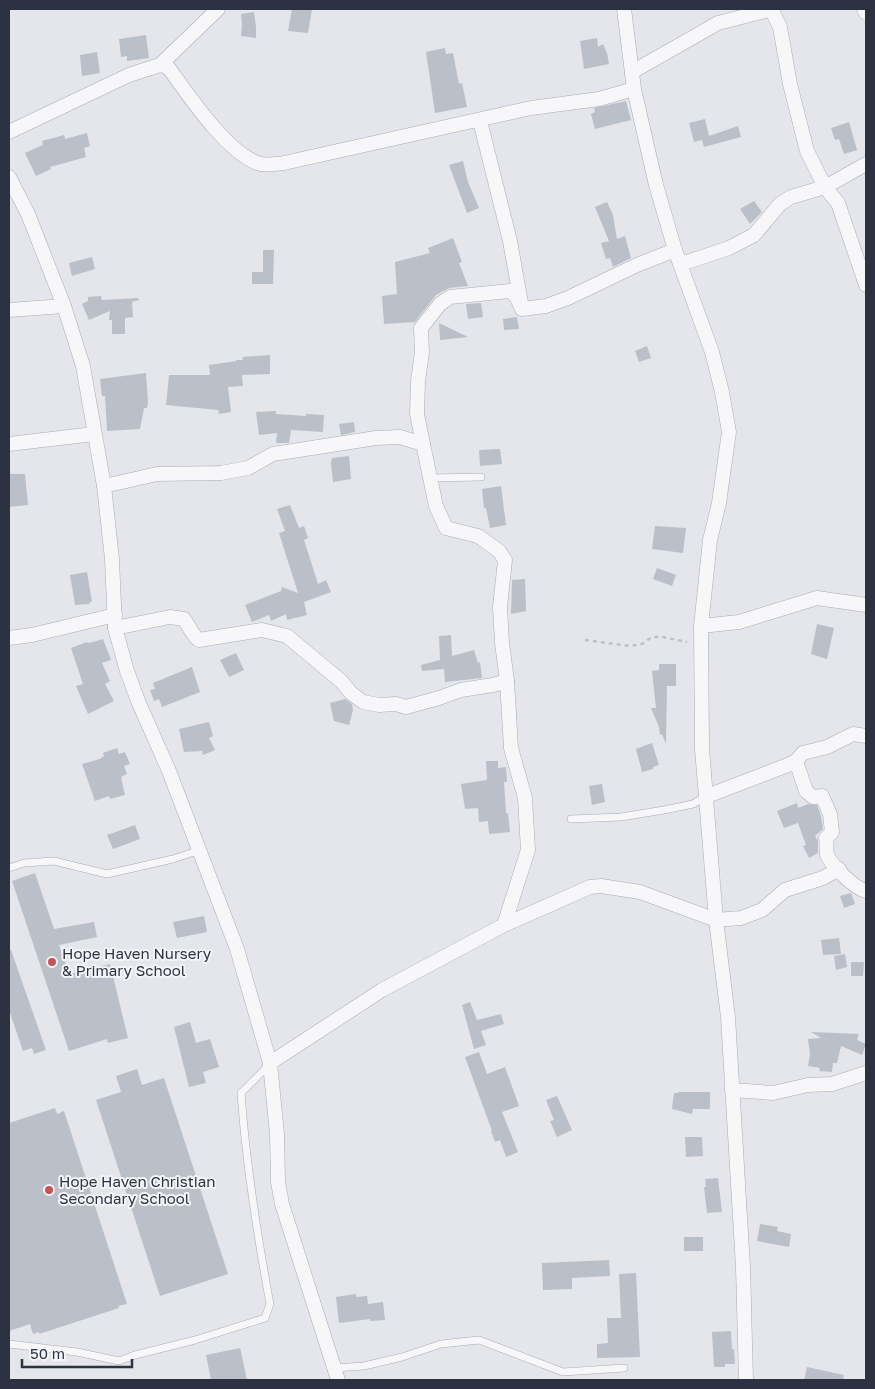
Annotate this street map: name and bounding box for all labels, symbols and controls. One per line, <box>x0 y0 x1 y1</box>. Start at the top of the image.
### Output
place label: Hope Haven Nursery & Primary School <box>62 944 212 979</box>
marker: Hope Haven Nursery & Primary School <box>46 956 58 968</box>
place label: Hope Haven Christian Secondary School <box>59 1172 215 1207</box>
marker: Hope Haven Christian Secondary School <box>43 1184 55 1196</box>
scale bar <box>22 1336 132 1368</box>
text: 50 m <box>30 1344 65 1362</box>

